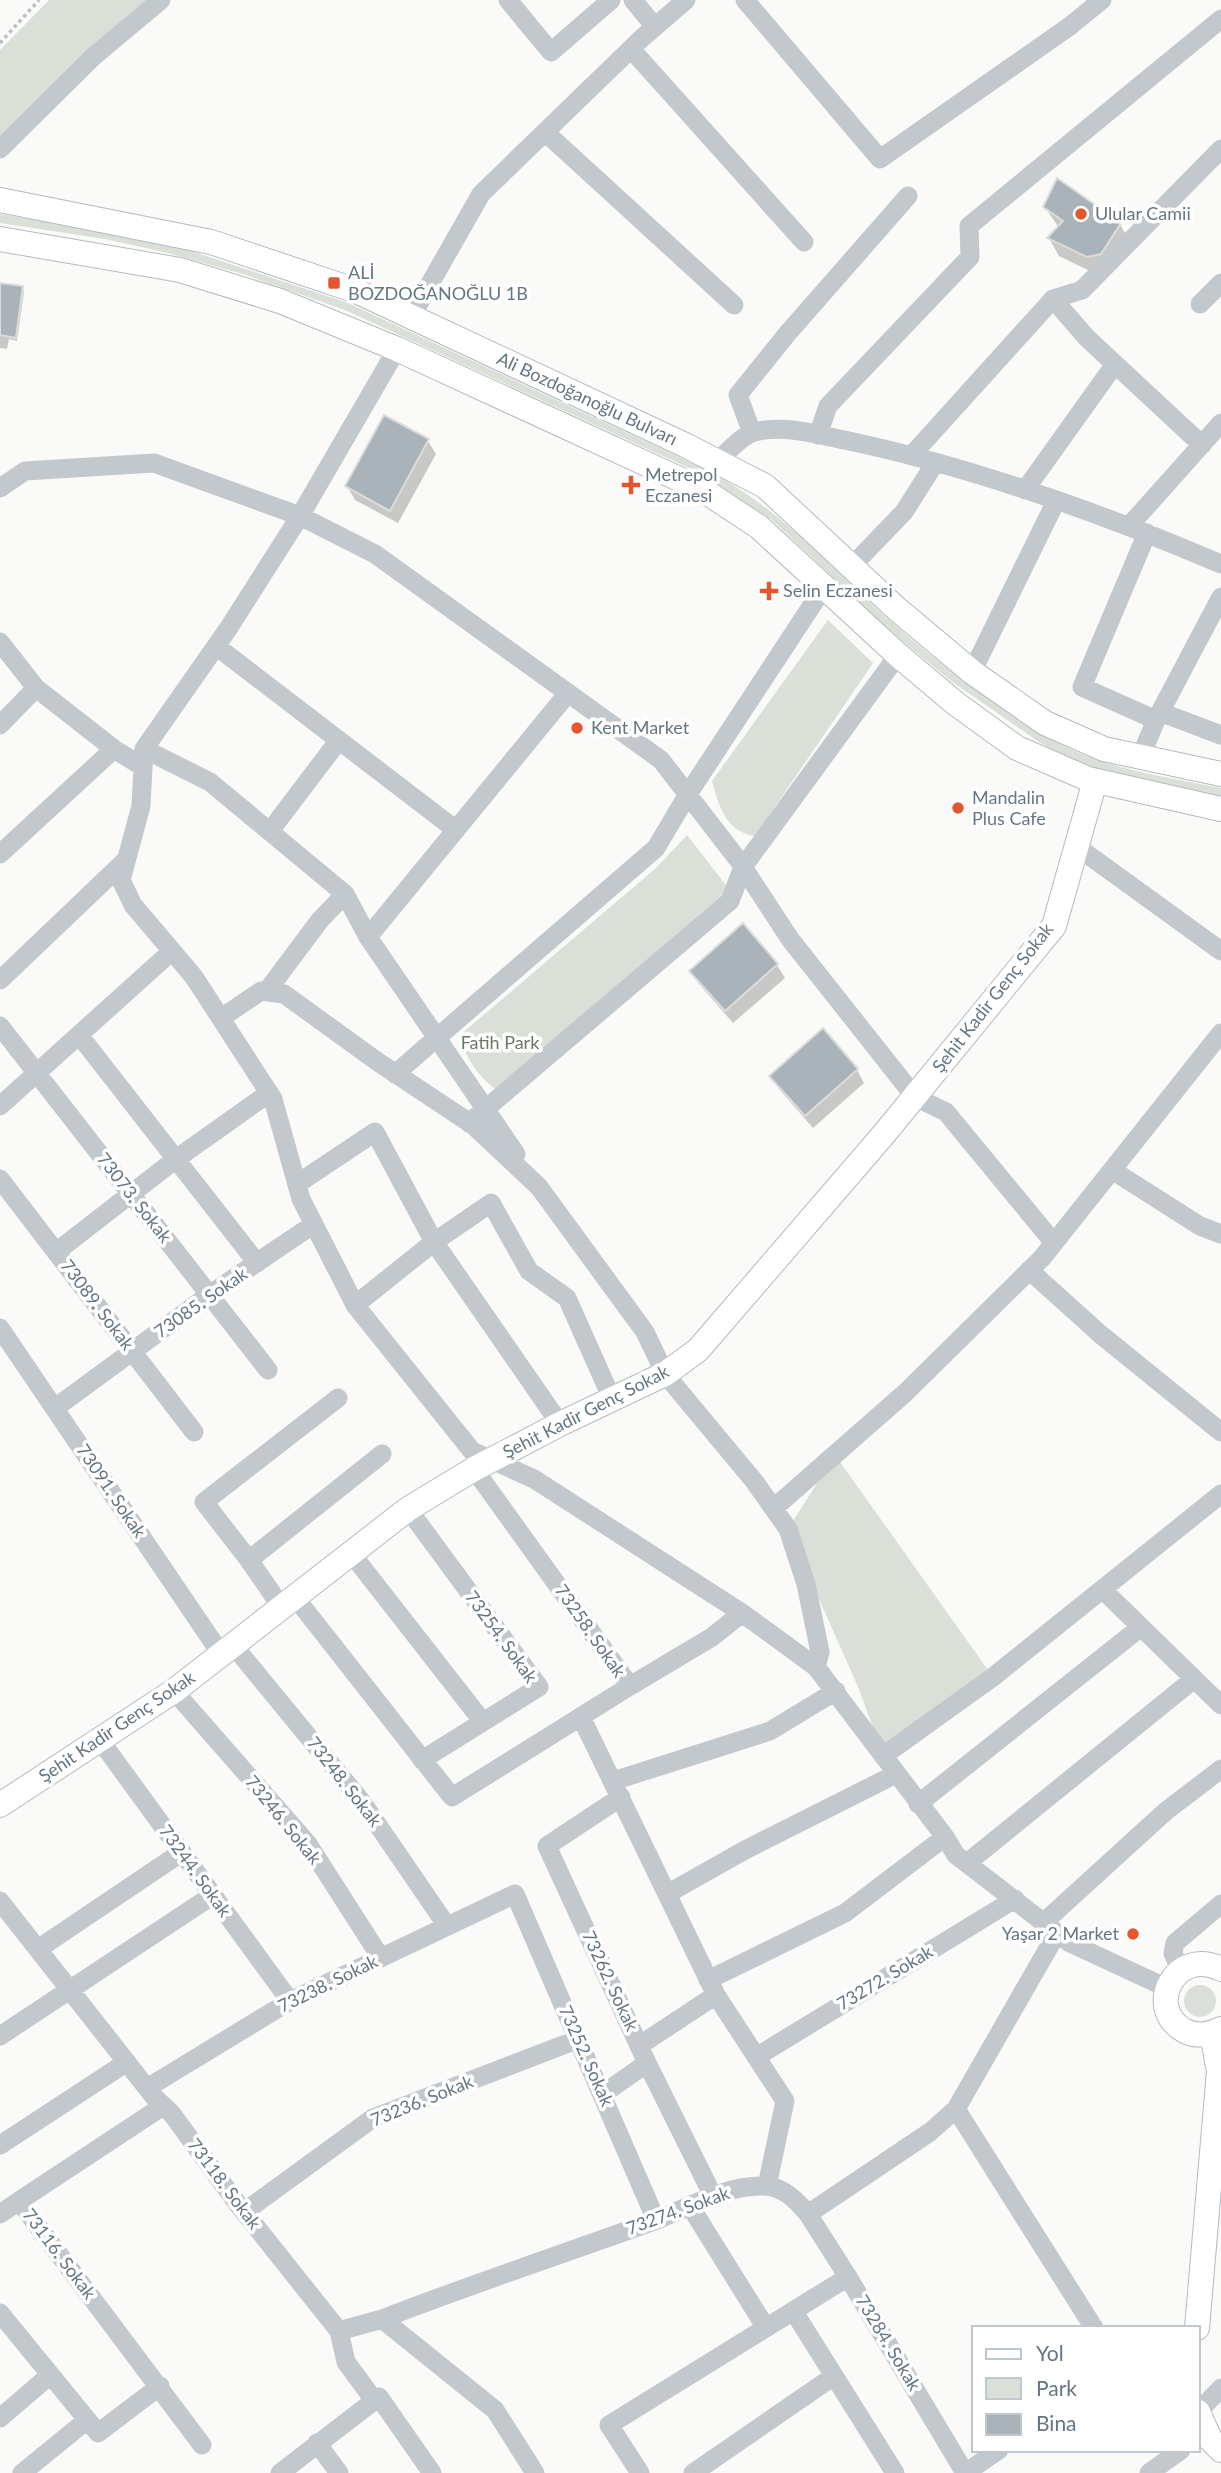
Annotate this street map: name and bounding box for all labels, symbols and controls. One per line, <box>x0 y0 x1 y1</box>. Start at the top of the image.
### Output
place label: Ulular Camii <box>1095 202 1191 224</box>
marker: Ulular Camii <box>1073 206 1089 222</box>
place label: ALİ BOZDOĞANOĞLU 1B <box>348 261 528 304</box>
marker: ALİ BOZDOĞANOĞLU 1B <box>326 275 342 291</box>
street label: Ali Bozdoğanoğlu Bulvarı <box>494 347 681 450</box>
place label: Metrepol Eczanesi <box>645 463 718 506</box>
marker: Metrepol Eczanesi <box>623 477 639 493</box>
place label: Selin Eczanesi <box>783 579 893 601</box>
marker: Selin Eczanesi <box>761 583 777 599</box>
place label: Kent Market <box>591 716 690 738</box>
marker: Kent Market <box>569 720 585 736</box>
place label: Mandalin Plus Cafe <box>972 786 1046 829</box>
marker: Mandalin Plus Cafe <box>950 800 966 816</box>
street label: Şehit Kadir Genç Sokak <box>927 918 1058 1076</box>
park label: Fatih Park <box>461 1031 540 1053</box>
street label: 73073. Sokak <box>93 1148 177 1247</box>
street label: 73089. Sokak <box>56 1255 140 1355</box>
street label: 73085. Sokak <box>150 1262 252 1342</box>
street label: Şehit Kadir Genç Sokak <box>499 1359 673 1463</box>
street label: 73091. Sokak <box>72 1439 152 1542</box>
street label: 73258. Sokak <box>551 1580 631 1682</box>
street label: 73254. Sokak <box>461 1586 543 1687</box>
street label: Şehit Kadir Genç Sokak <box>34 1665 199 1787</box>
street label: 73248. Sokak <box>303 1732 387 1831</box>
street label: 73246. Sokak <box>241 1770 327 1869</box>
street label: 73244. Sokak <box>155 1820 237 1921</box>
place label: Yaşar 2 Market <box>1002 1922 1120 1944</box>
marker: Yaşar 2 Market <box>1125 1926 1141 1942</box>
street label: 73262. Sokak <box>578 1927 644 2035</box>
street label: 73272. Sokak <box>832 1939 937 2014</box>
street label: 73238. Sokak <box>274 1949 382 2017</box>
street label: 73252. Sokak <box>555 2002 619 2110</box>
street label: 73236. Sokak <box>367 2069 477 2131</box>
street label: 73118. Sokak <box>183 2134 267 2234</box>
street label: 73274. Sokak <box>623 2181 733 2239</box>
street label: 73116. Sokak <box>18 2204 102 2304</box>
street label: 73284. Sokak <box>852 2290 927 2395</box>
legend <box>972 2326 1200 2452</box>
text: Yol <box>1036 2340 1064 2365</box>
text: Park <box>1036 2375 1077 2400</box>
text: Bina <box>1036 2410 1077 2435</box>

